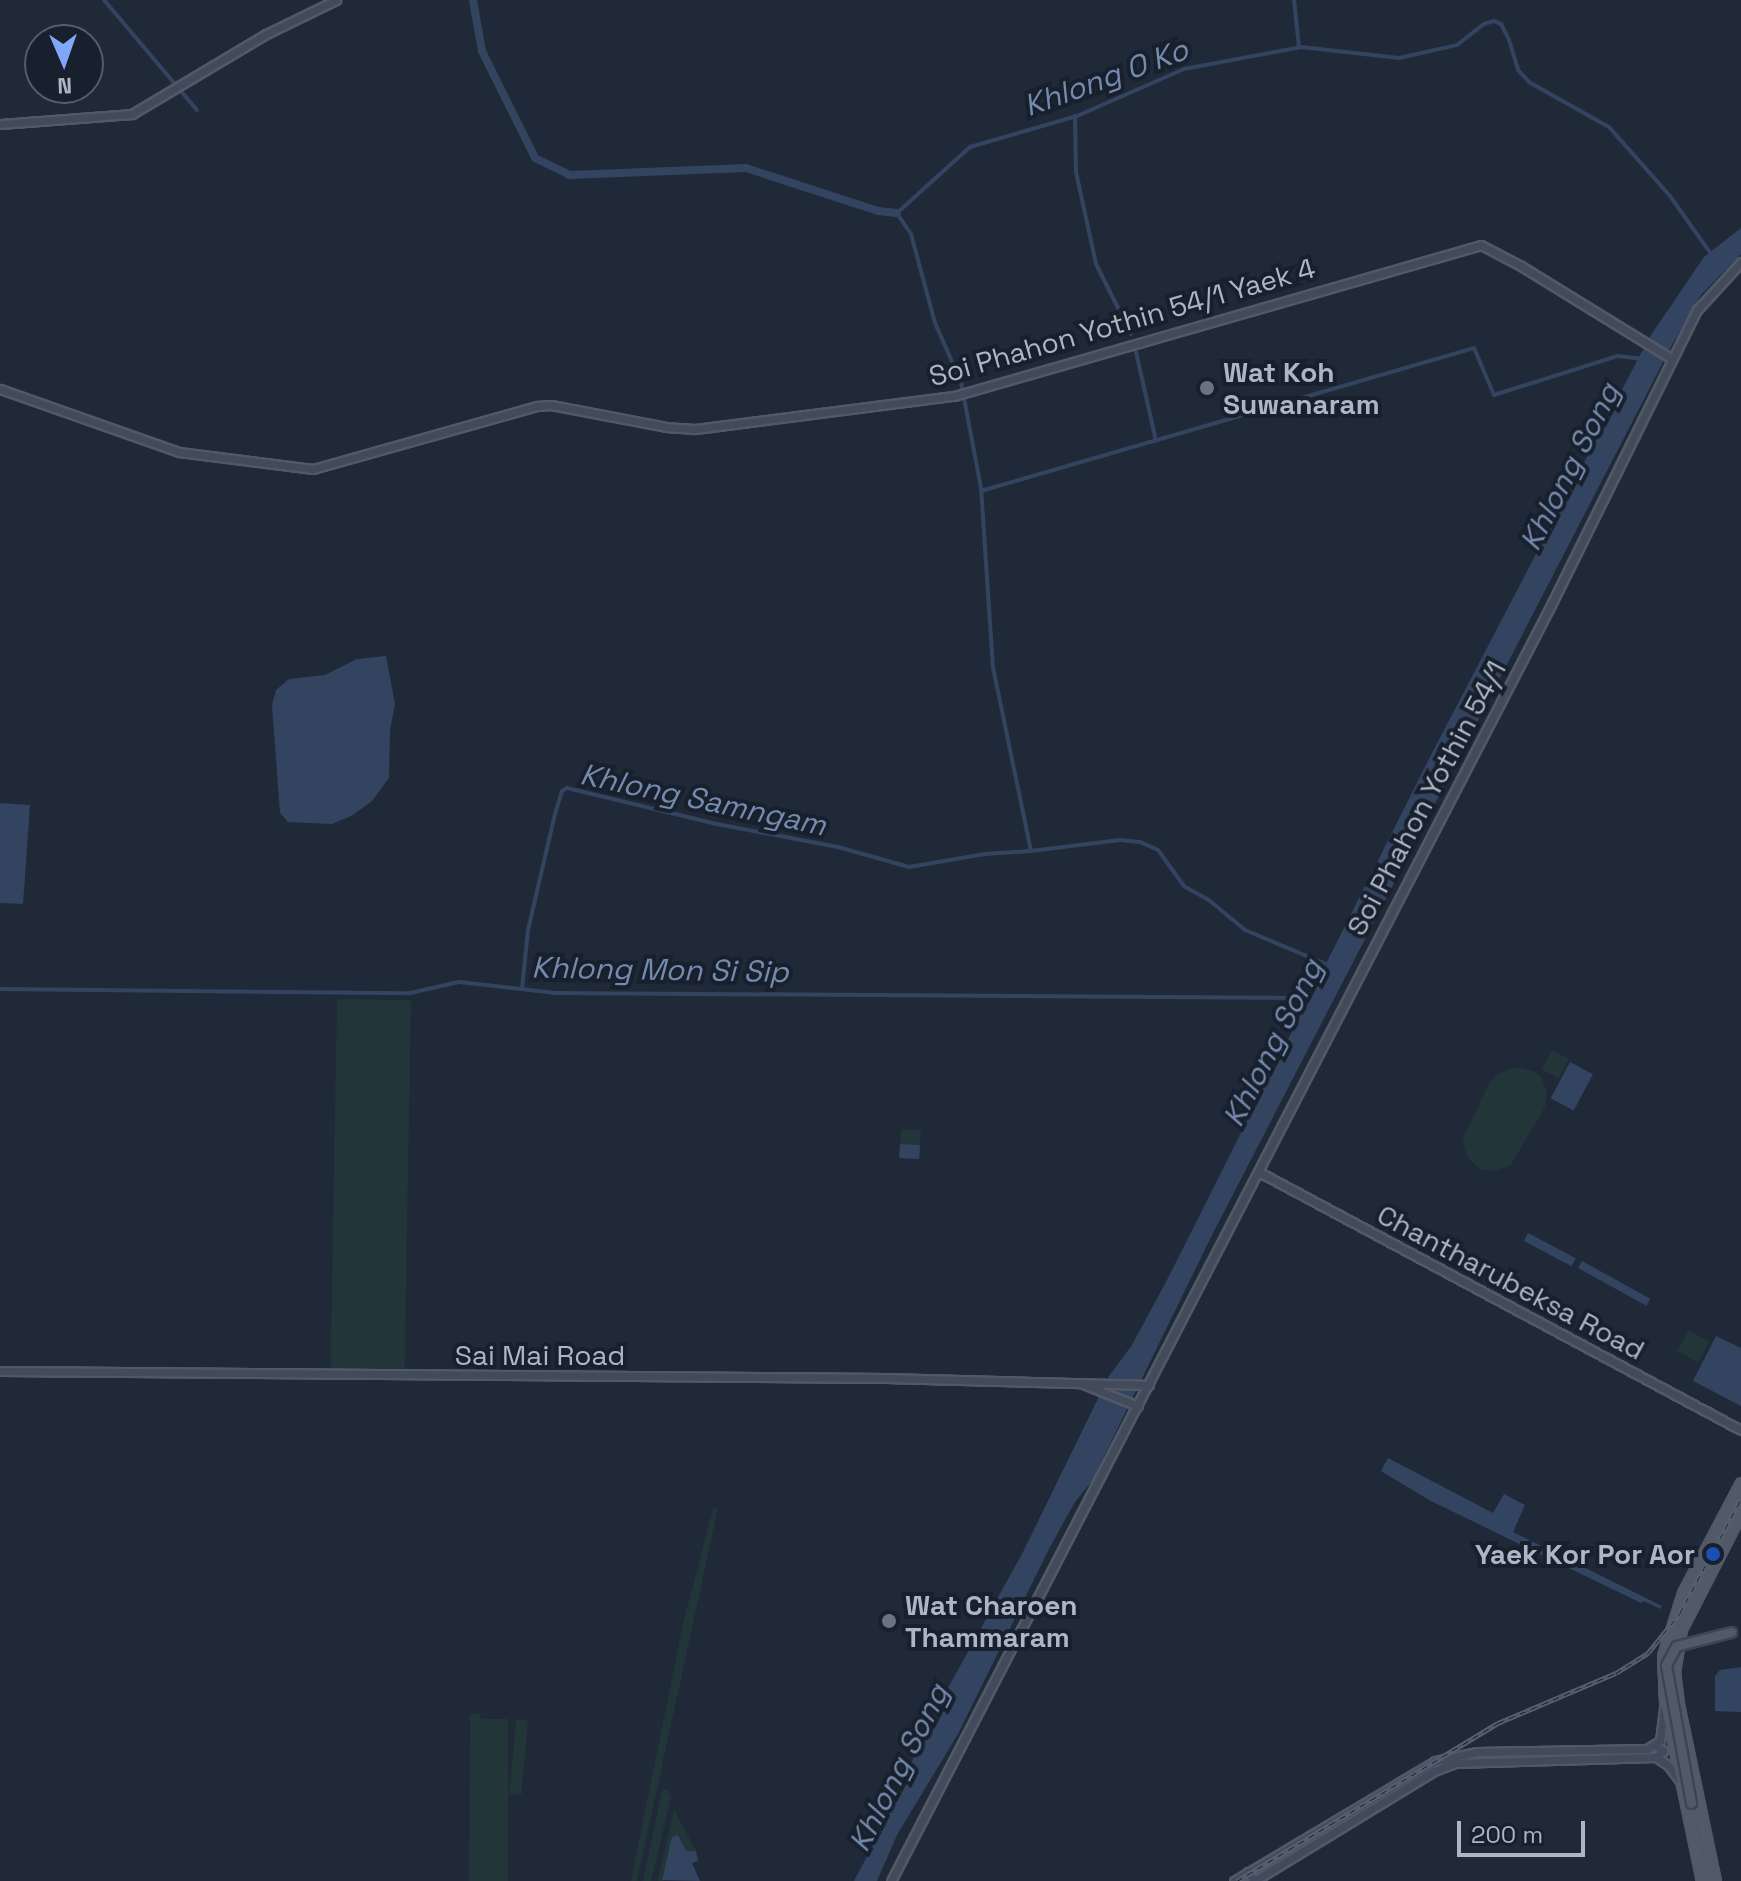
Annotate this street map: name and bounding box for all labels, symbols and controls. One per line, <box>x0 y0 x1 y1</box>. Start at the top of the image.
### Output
north arrow <box>24 24 104 104</box>
water label: Khlong O Ko <box>1019 32 1193 124</box>
text: N <box>57 72 73 100</box>
street label: Soi Phahon Yothin 54/1 Yaek 4 <box>925 251 1319 393</box>
place label: Wat Koh Suwanaram <box>1223 355 1380 421</box>
water label: Khlong Song <box>1513 378 1627 556</box>
marker: Wat Koh Suwanaram <box>1198 379 1216 397</box>
street label: Soi Phahon Yothin 54/1 <box>1339 655 1513 941</box>
water label: Khlong Samngam <box>577 756 829 844</box>
water label: Khlong Mon Si Sip <box>531 950 789 990</box>
water label: Khlong Song <box>1216 954 1330 1132</box>
street label: Chantharubeksa Road <box>1372 1197 1650 1367</box>
street label: Sai Mai Road <box>455 1338 625 1372</box>
place label: Yaek Kor Por Aor <box>1475 1537 1695 1571</box>
marker: Yaek Kor Por Aor <box>1702 1543 1724 1565</box>
place label: Wat Charoen Thammaram <box>905 1588 1078 1654</box>
marker: Wat Charoen Thammaram <box>880 1612 898 1630</box>
water label: Khlong Song <box>842 1679 956 1857</box>
scale bar <box>1461 1805 1589 1855</box>
text: 200 m <box>1471 1819 1543 1850</box>

